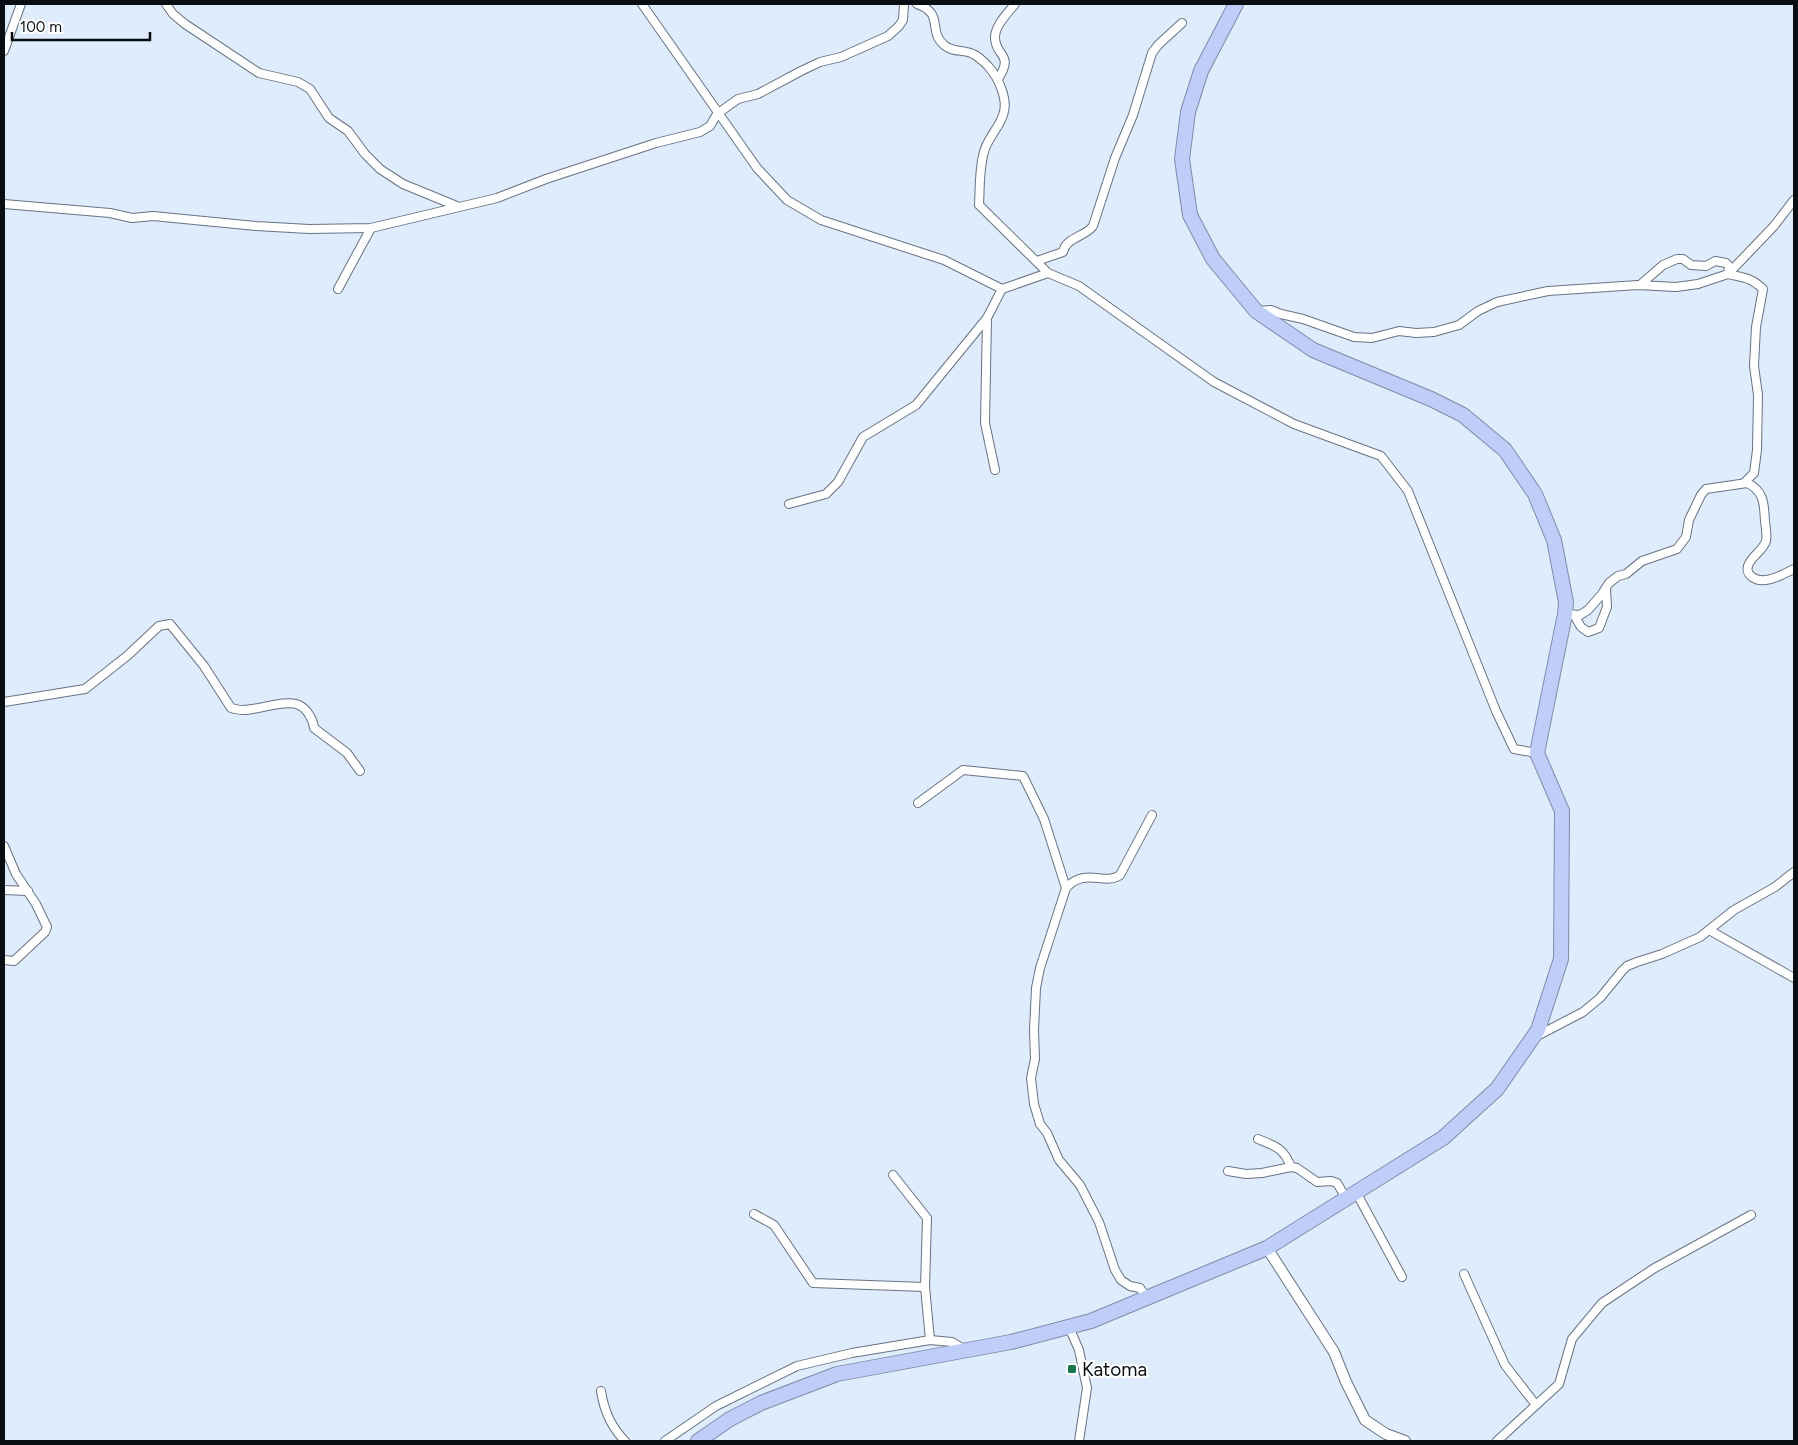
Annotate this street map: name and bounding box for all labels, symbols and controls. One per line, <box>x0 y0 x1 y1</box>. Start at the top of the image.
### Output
scale bar <box>12 10 150 42</box>
text: 100 m <box>20 18 62 36</box>
place label: Katoma <box>1082 1358 1147 1381</box>
marker: Katoma <box>1066 1363 1078 1375</box>

